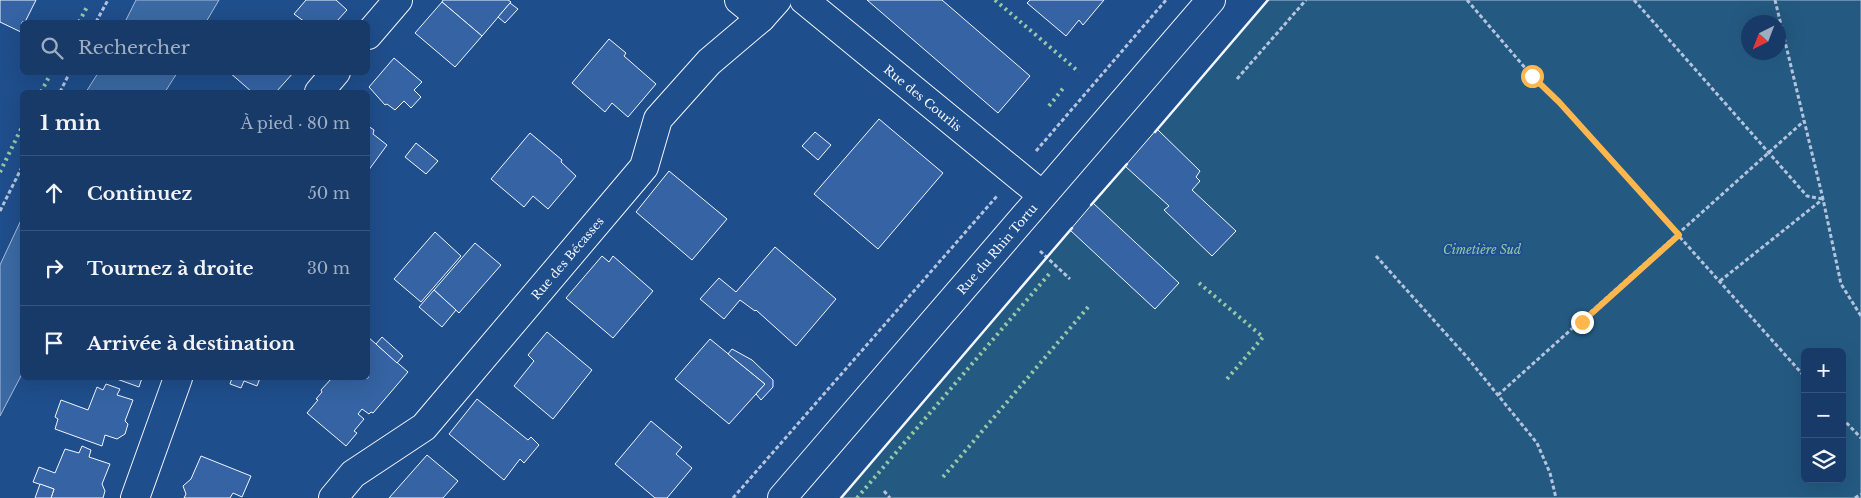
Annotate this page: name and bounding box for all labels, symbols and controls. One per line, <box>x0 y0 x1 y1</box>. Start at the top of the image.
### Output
north arrow <box>1741 15 1786 60</box>
search box <box>20 20 370 75</box>
icon: search <box>38 34 66 62</box>
text: Rechercher <box>78 36 190 59</box>
street label: Rue des Courlis <box>881 61 965 134</box>
route start <box>1521 65 1544 88</box>
text: 1 min <box>40 110 101 136</box>
text: À pied · 80 m <box>241 113 350 133</box>
icon: ahead <box>40 179 68 207</box>
text: Continuez <box>87 182 192 205</box>
text: 50 m <box>308 183 350 203</box>
street label: Rue du Rhin Tortu <box>953 200 1040 297</box>
street label: Rue des Bécasses <box>528 213 607 302</box>
park label: Cimetière Sud <box>1443 242 1522 257</box>
icon: right <box>40 254 68 282</box>
text: Tournez à droite <box>87 257 254 280</box>
text: 30 m <box>307 258 350 278</box>
route end <box>1571 311 1594 334</box>
icon: arrive <box>40 329 68 357</box>
text: Arrivée à destination <box>87 332 295 355</box>
map controls <box>1801 348 1846 483</box>
button: + <box>1801 348 1846 393</box>
button: − <box>1801 393 1846 438</box>
button: layers <box>1801 438 1846 483</box>

